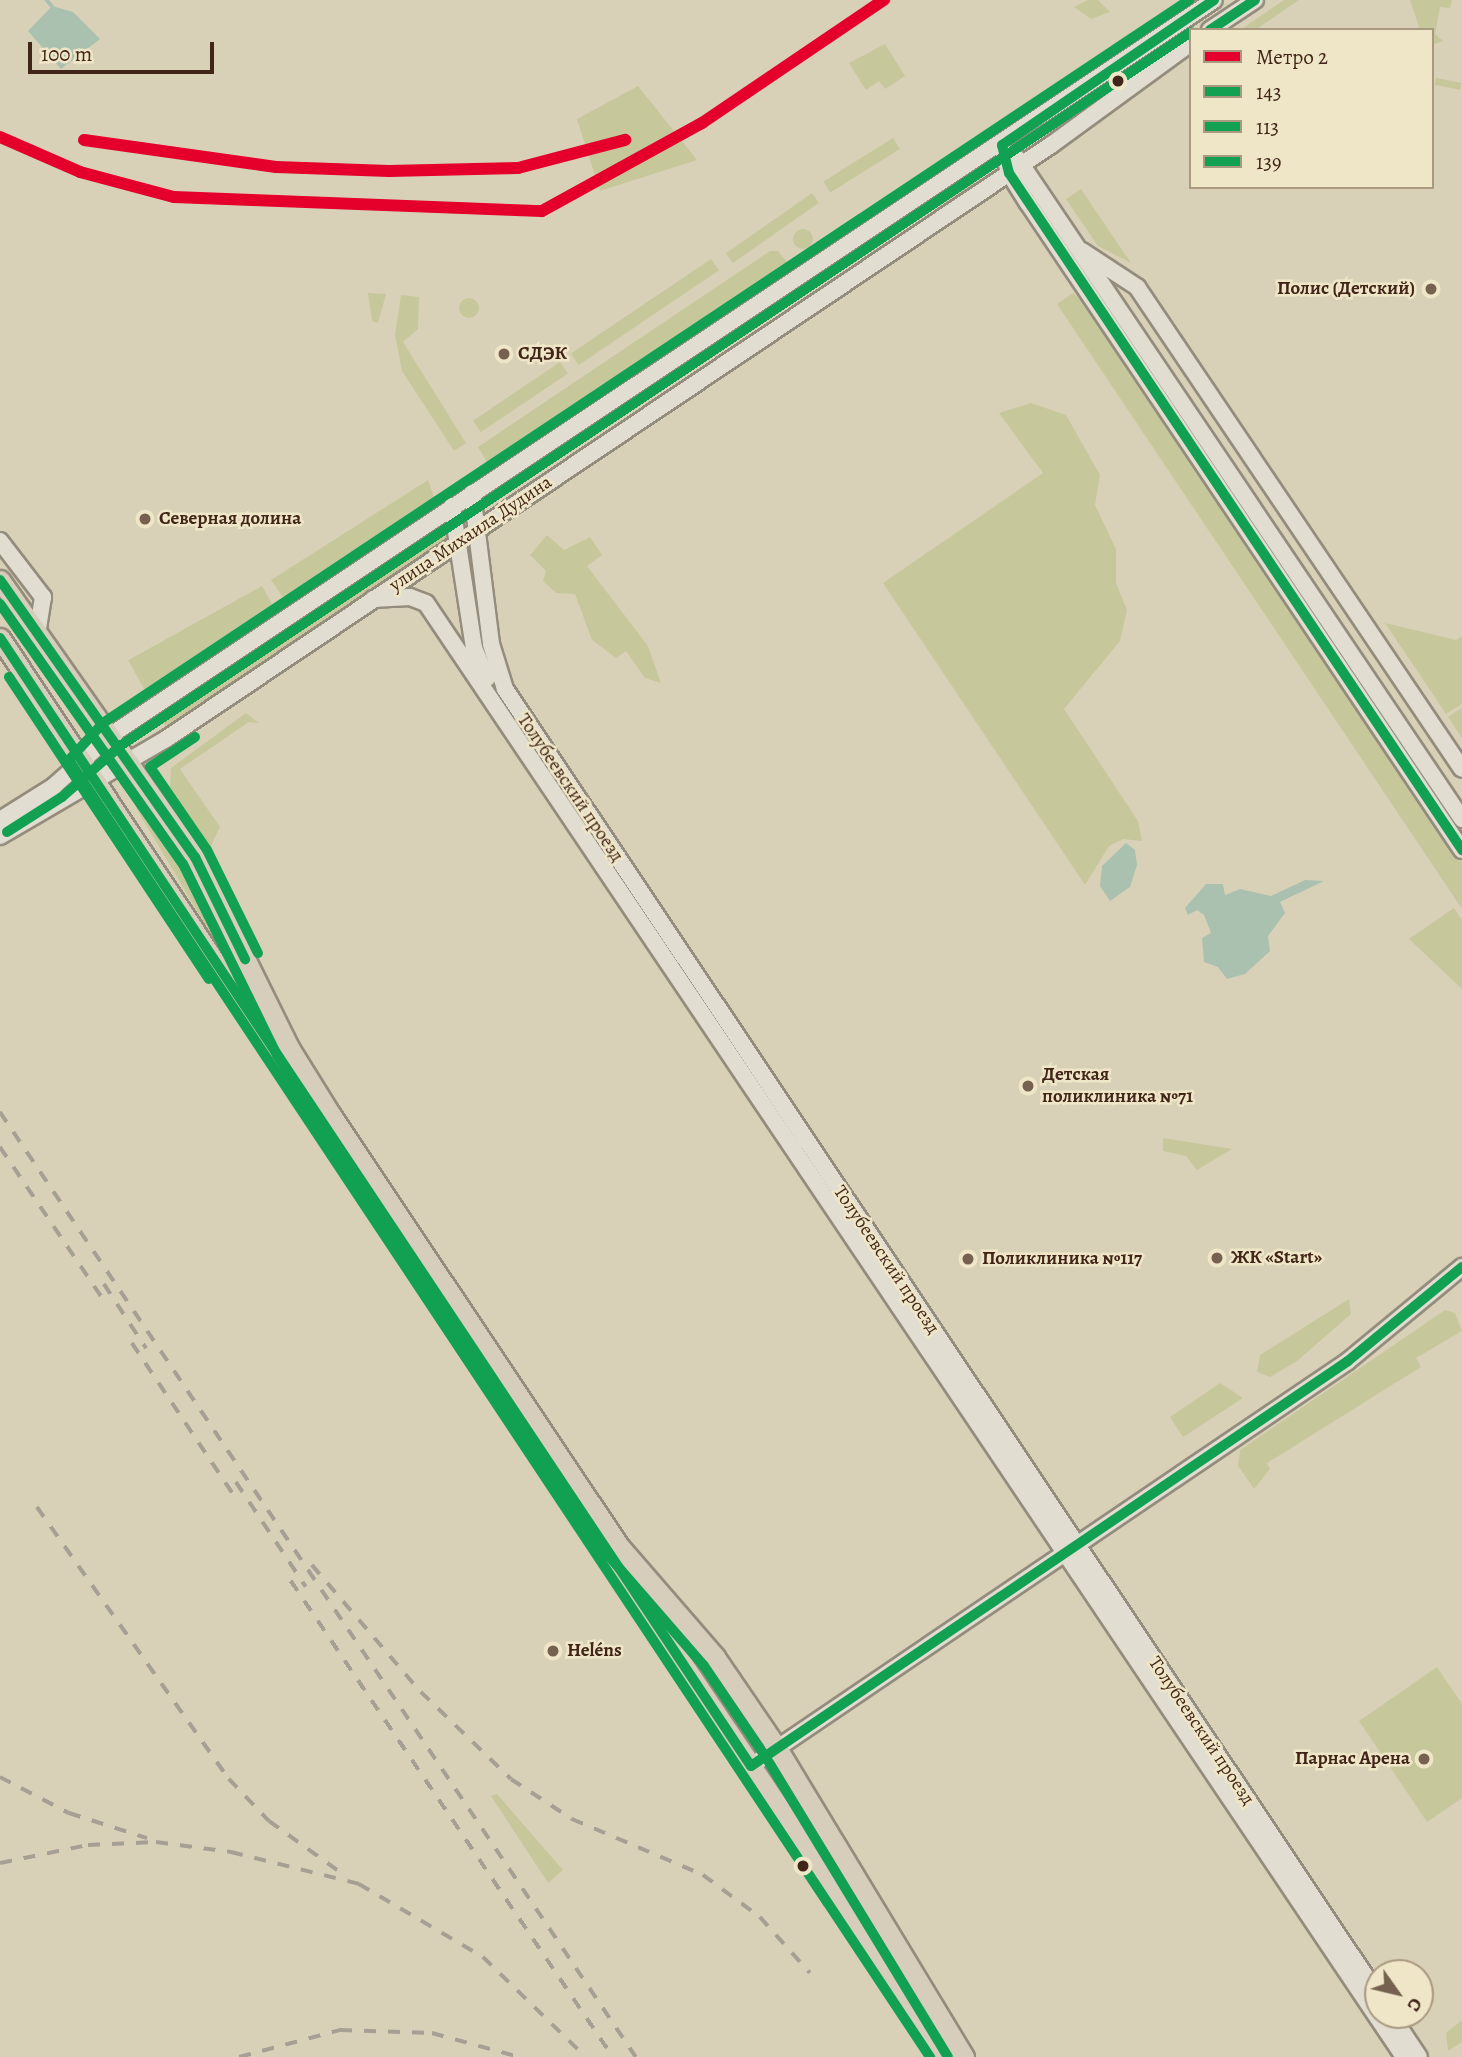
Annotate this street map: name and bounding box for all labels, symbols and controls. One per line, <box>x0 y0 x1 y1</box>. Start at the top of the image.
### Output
scale bar <box>32 28 217 72</box>
legend <box>1189 28 1434 189</box>
text: 100 m <box>41 40 92 68</box>
text: Метро 2 <box>1256 43 1328 71</box>
unlabelled marker <box>1111 74 1125 88</box>
text: 143 <box>1256 78 1281 106</box>
text: 113 <box>1256 113 1279 141</box>
text: 139 <box>1256 148 1281 176</box>
place label: Полис (Детский) <box>1277 278 1415 300</box>
marker: Полис (Детский) <box>1421 279 1441 299</box>
place label: СДЭК <box>518 343 567 365</box>
marker: СДЭК <box>496 346 512 362</box>
street label: улица Михаила Дудина <box>385 471 557 597</box>
place label: Северная долина <box>159 508 301 530</box>
marker: Северная долина <box>137 511 153 527</box>
street label: Толубеевский проезд <box>512 710 628 866</box>
place label: Детская поликлиника №71 <box>1042 1064 1193 1108</box>
marker: Детская поликлиника №71 <box>1020 1078 1036 1094</box>
street label: Толубеевский проезд <box>828 1182 944 1338</box>
place label: ЖК «Start» <box>1231 1247 1322 1269</box>
place label: Поликлиника №117 <box>982 1248 1142 1270</box>
marker: ЖК «Start» <box>1209 1250 1225 1266</box>
marker: Поликлиника №117 <box>960 1251 976 1267</box>
place label: Heléns <box>567 1640 622 1662</box>
marker: Heléns <box>545 1643 561 1659</box>
street label: Толубеевский проезд <box>1143 1653 1259 1809</box>
place label: Парнас Арена <box>1295 1748 1410 1770</box>
marker: Парнас Арена <box>1416 1751 1432 1767</box>
unlabelled marker <box>796 1859 810 1873</box>
north arrow <box>1364 1959 1434 2029</box>
text: С <box>1401 1992 1429 2017</box>

